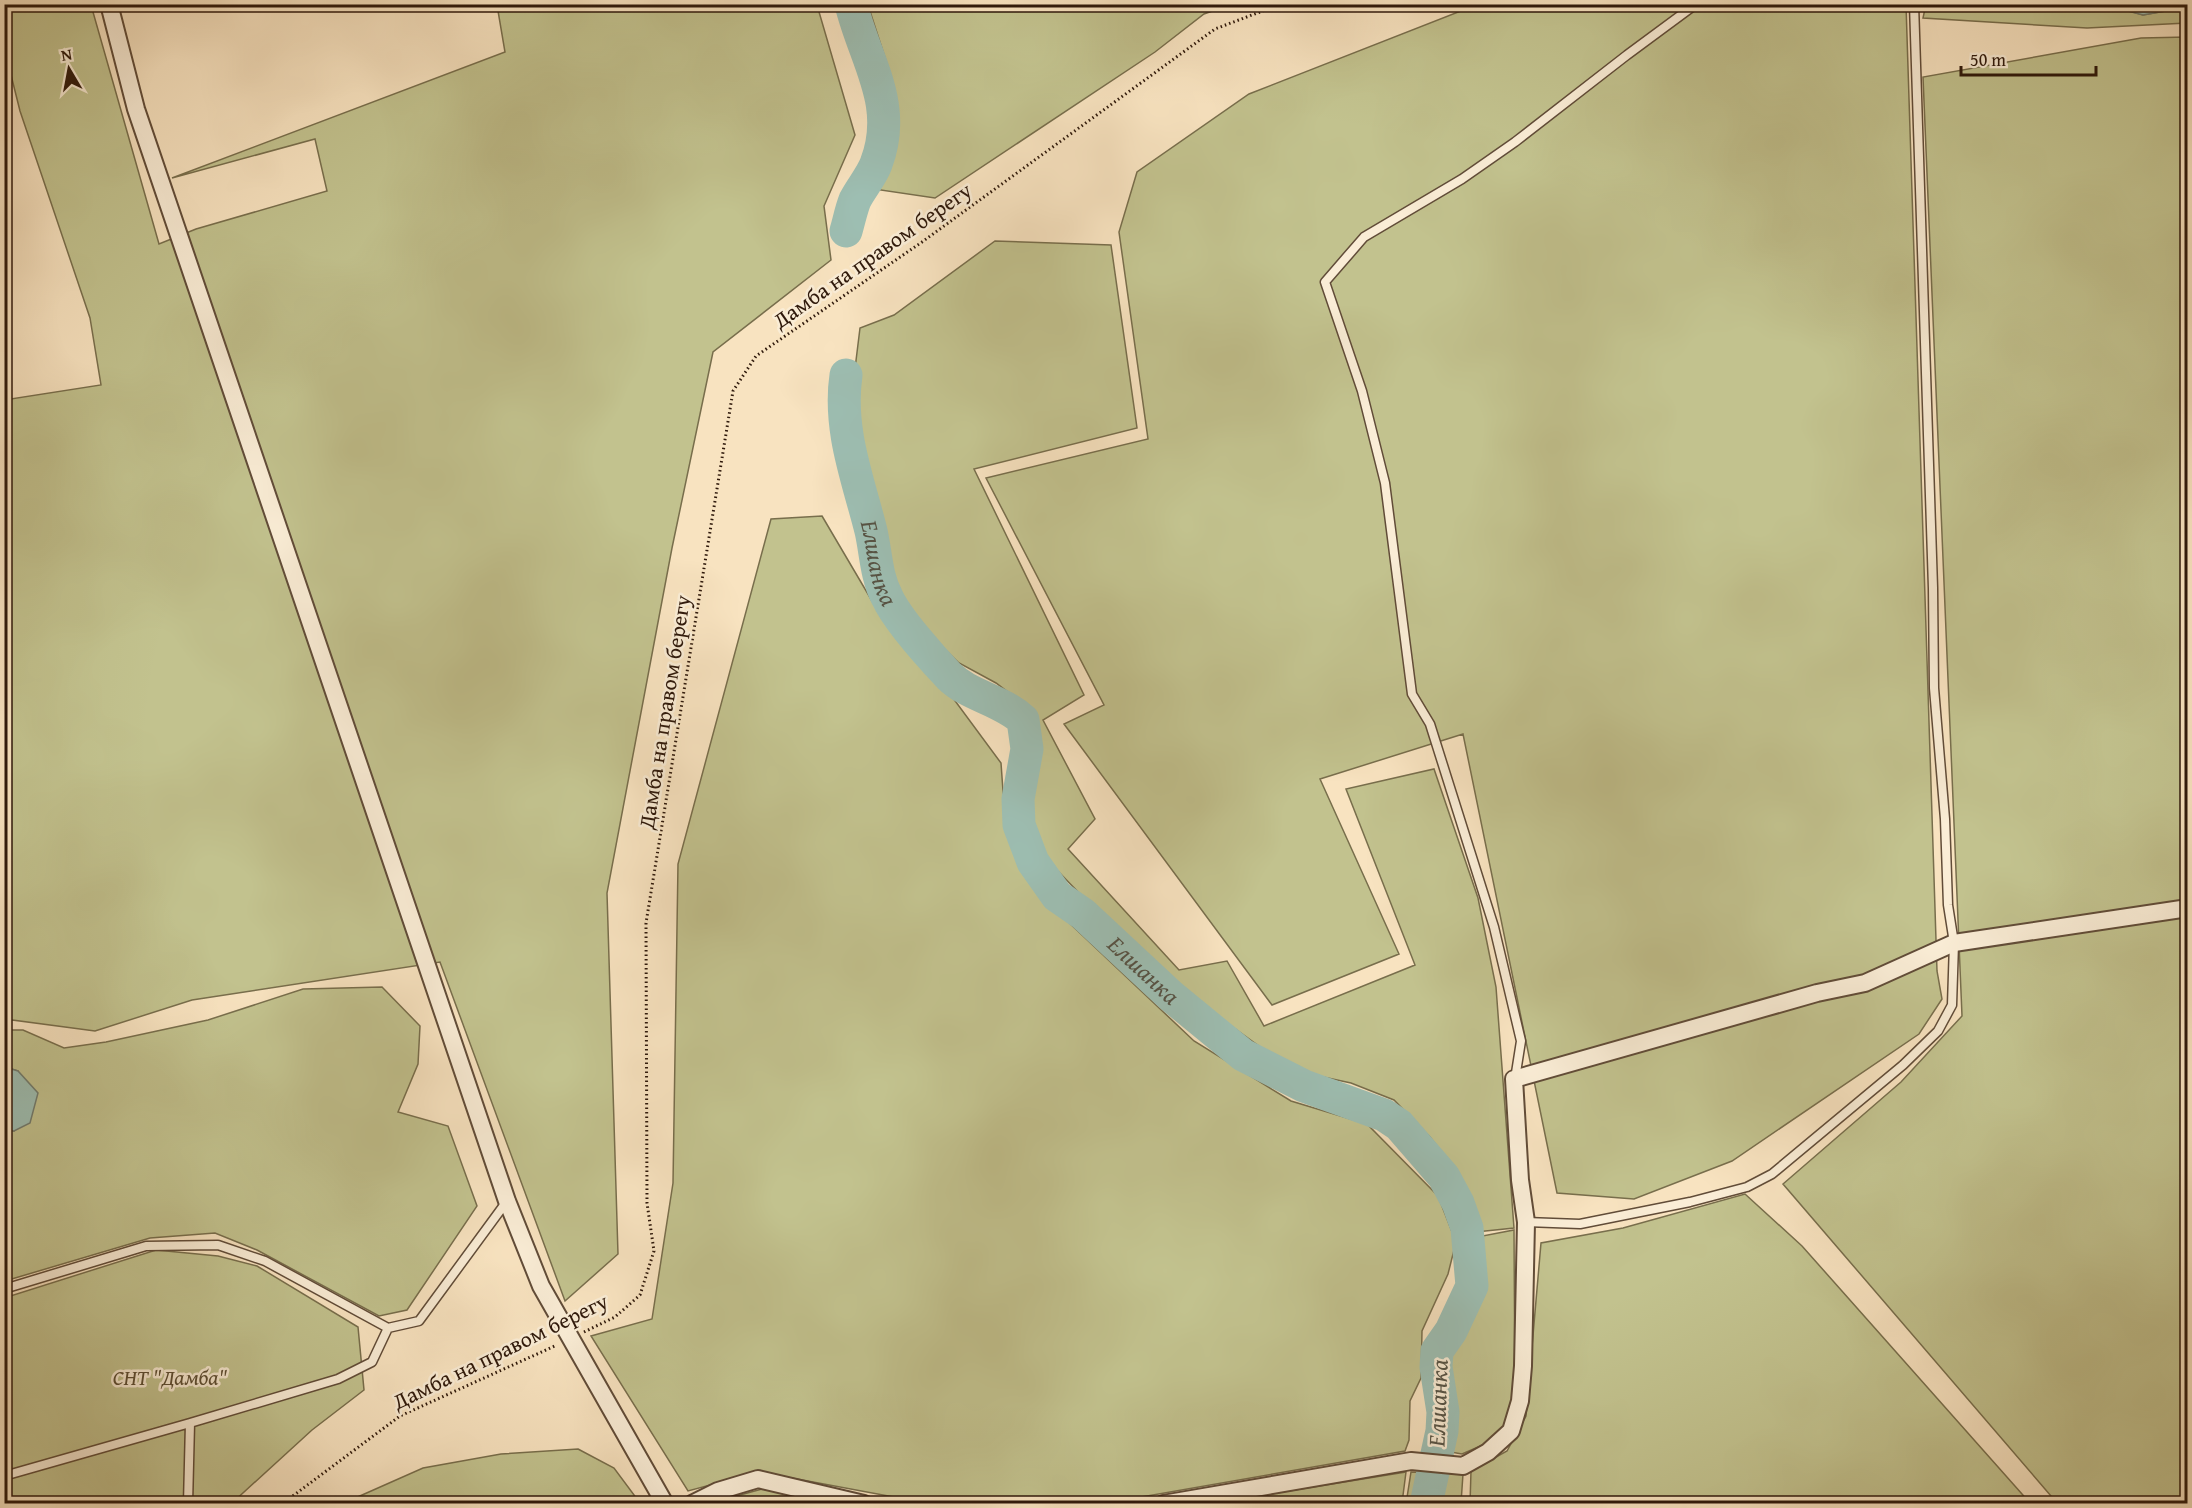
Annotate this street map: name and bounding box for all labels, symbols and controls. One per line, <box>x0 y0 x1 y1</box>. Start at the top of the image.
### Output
north arrow <box>39 39 99 99</box>
scale bar <box>1961 39 2096 77</box>
text: N <box>59 41 74 67</box>
text: 50 m <box>1970 46 2006 73</box>
street label: Дамба на правом берегу <box>765 174 978 337</box>
water label: Елшанка <box>852 515 907 612</box>
street label: Дамба на правом берегу <box>630 593 698 832</box>
water label: Елшанка <box>1099 927 1187 1013</box>
street label: Дамба на правом берегу <box>386 1285 613 1418</box>
water label: Елшанка <box>1418 1359 1457 1448</box>
park label: СНТ "Дамба" <box>113 1361 227 1393</box>

